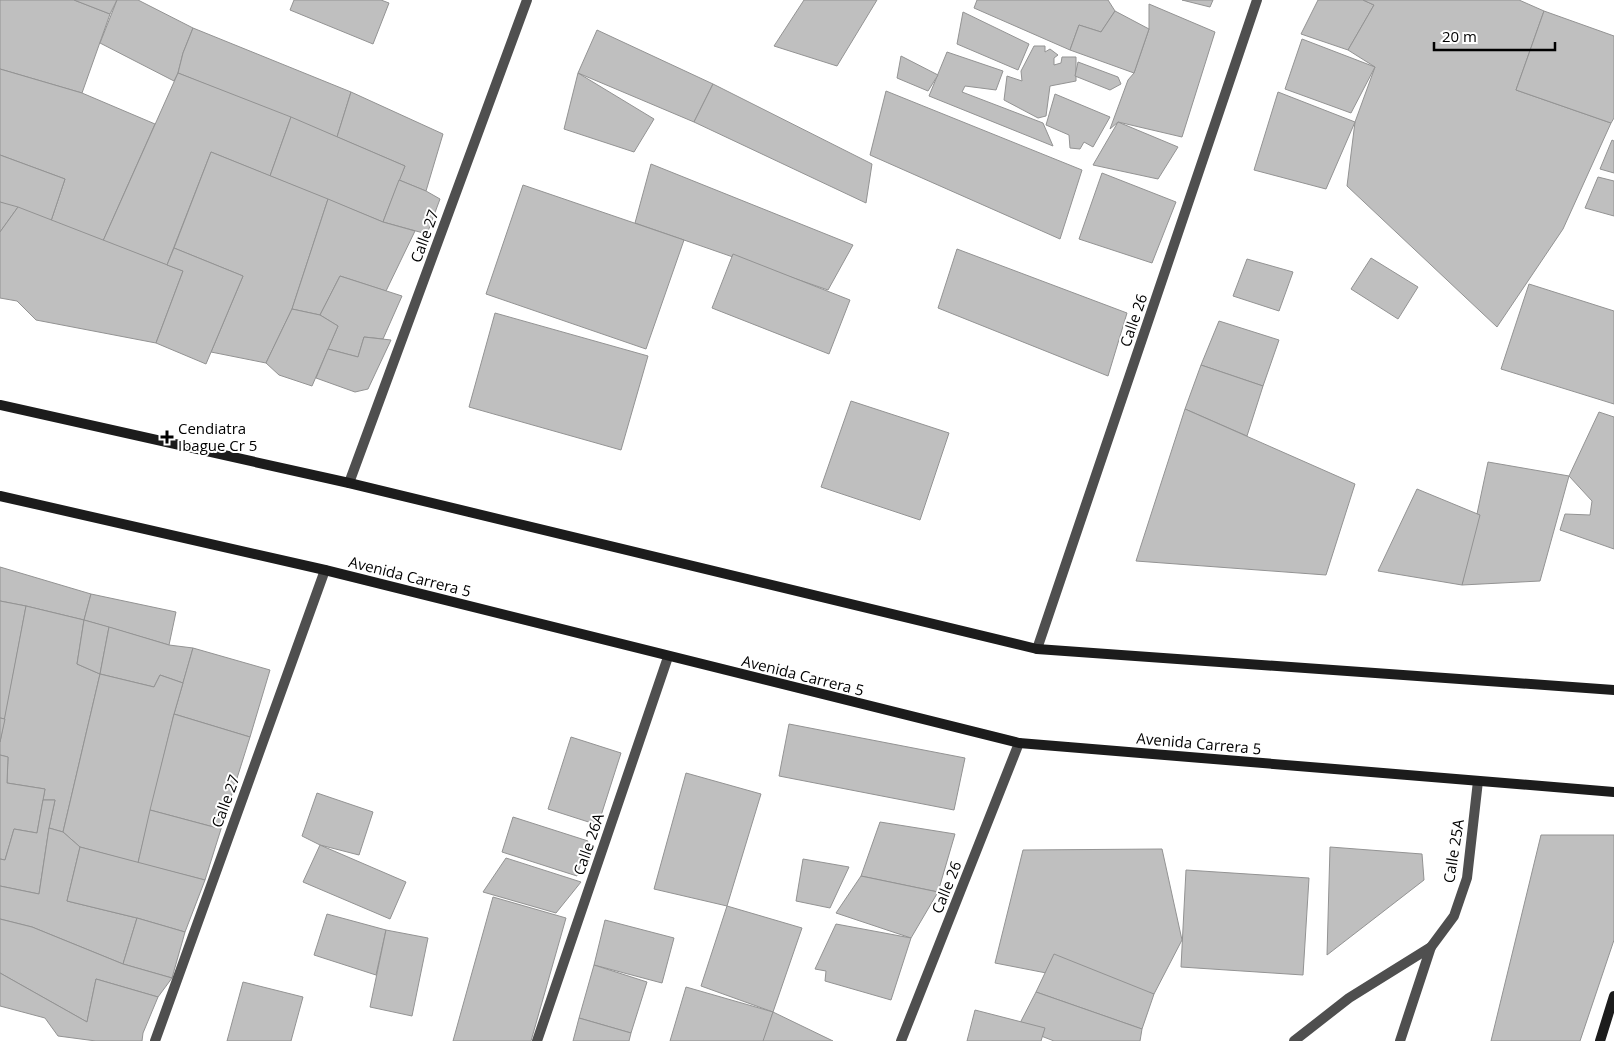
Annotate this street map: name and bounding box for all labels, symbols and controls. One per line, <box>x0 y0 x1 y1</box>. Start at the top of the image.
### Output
scale bar <box>1434 20 1555 52</box>
text: 20 m <box>1442 26 1477 46</box>
street label: Calle 27 <box>405 207 443 265</box>
street label: Calle 26 <box>1115 291 1151 349</box>
place label: Cendiatra Ibague Cr 5 <box>178 418 257 455</box>
marker: Cendiatra Ibague Cr 5 <box>160 430 174 444</box>
street label: Avenida Carrera 5 <box>347 551 473 601</box>
street label: Avenida Carrera 5 <box>740 650 866 700</box>
street label: Avenida Carrera 5 <box>1136 728 1262 758</box>
street label: Calle 27 <box>206 772 244 830</box>
street label: Calle 26A <box>568 810 608 878</box>
street label: Calle 25A <box>1438 817 1468 884</box>
street label: Calle 26 <box>926 858 966 916</box>

